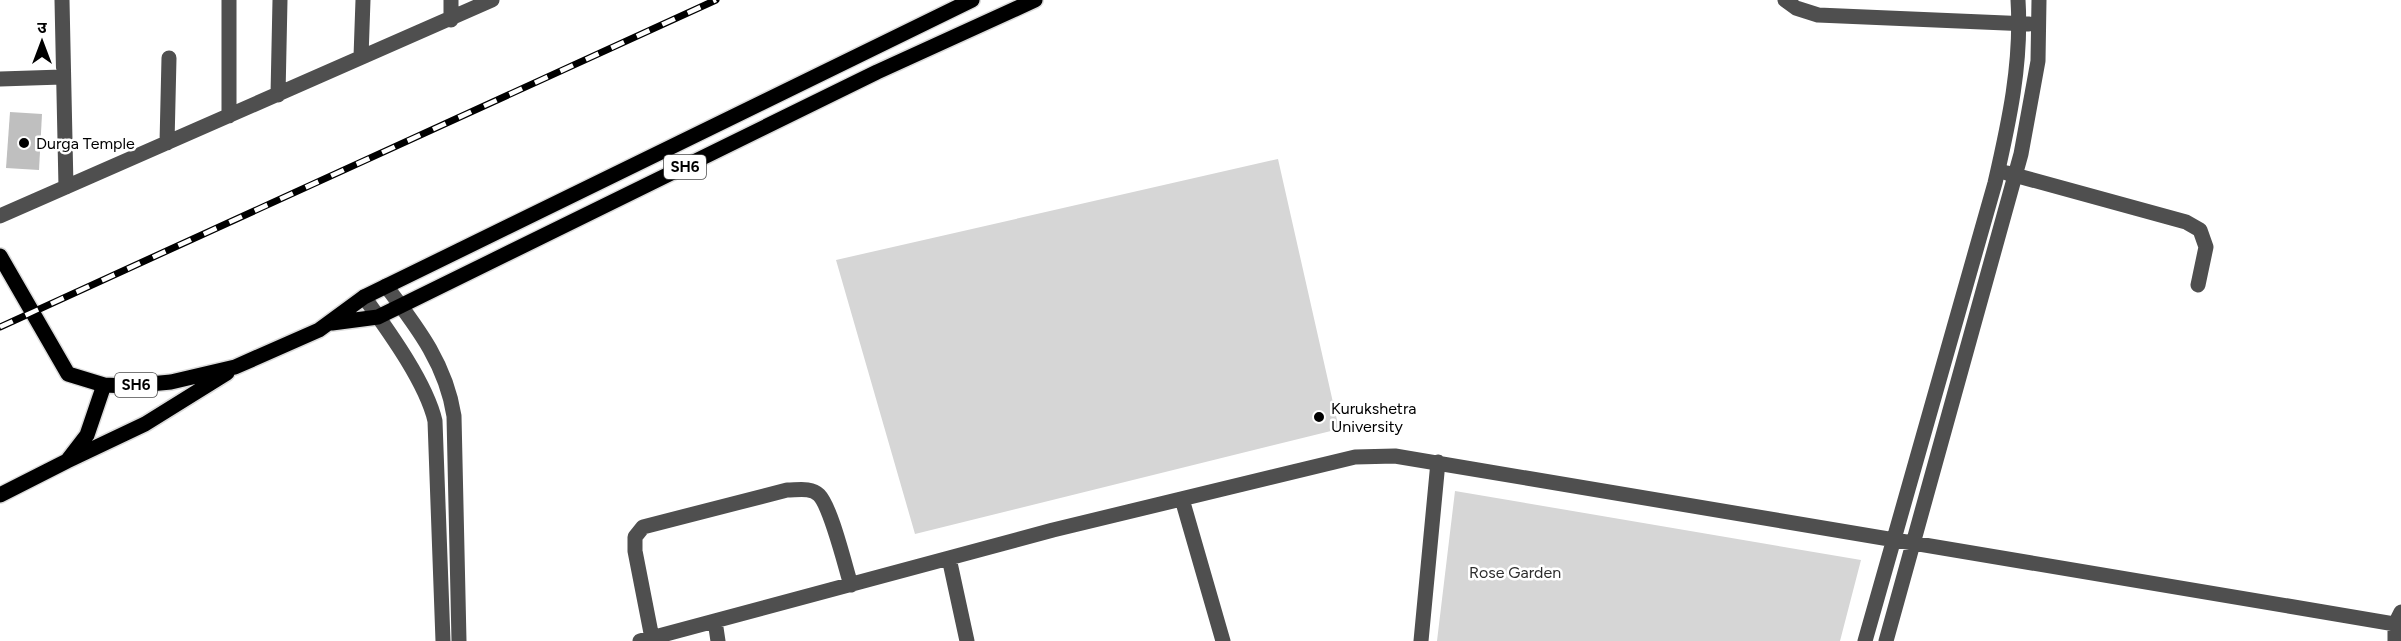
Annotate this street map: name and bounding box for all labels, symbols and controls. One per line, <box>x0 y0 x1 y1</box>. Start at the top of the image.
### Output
north arrow <box>12 12 72 72</box>
text: उ <box>37 18 47 37</box>
place label: Durga Temple <box>36 134 135 153</box>
marker: Durga Temple <box>17 136 31 150</box>
road number: SH6 <box>664 155 706 179</box>
road number: SH6 <box>115 373 157 397</box>
place label: Kurukshetra University <box>1331 399 1417 436</box>
marker: Kurukshetra University <box>1312 410 1326 424</box>
park label: Rose Garden <box>1469 563 1561 582</box>

